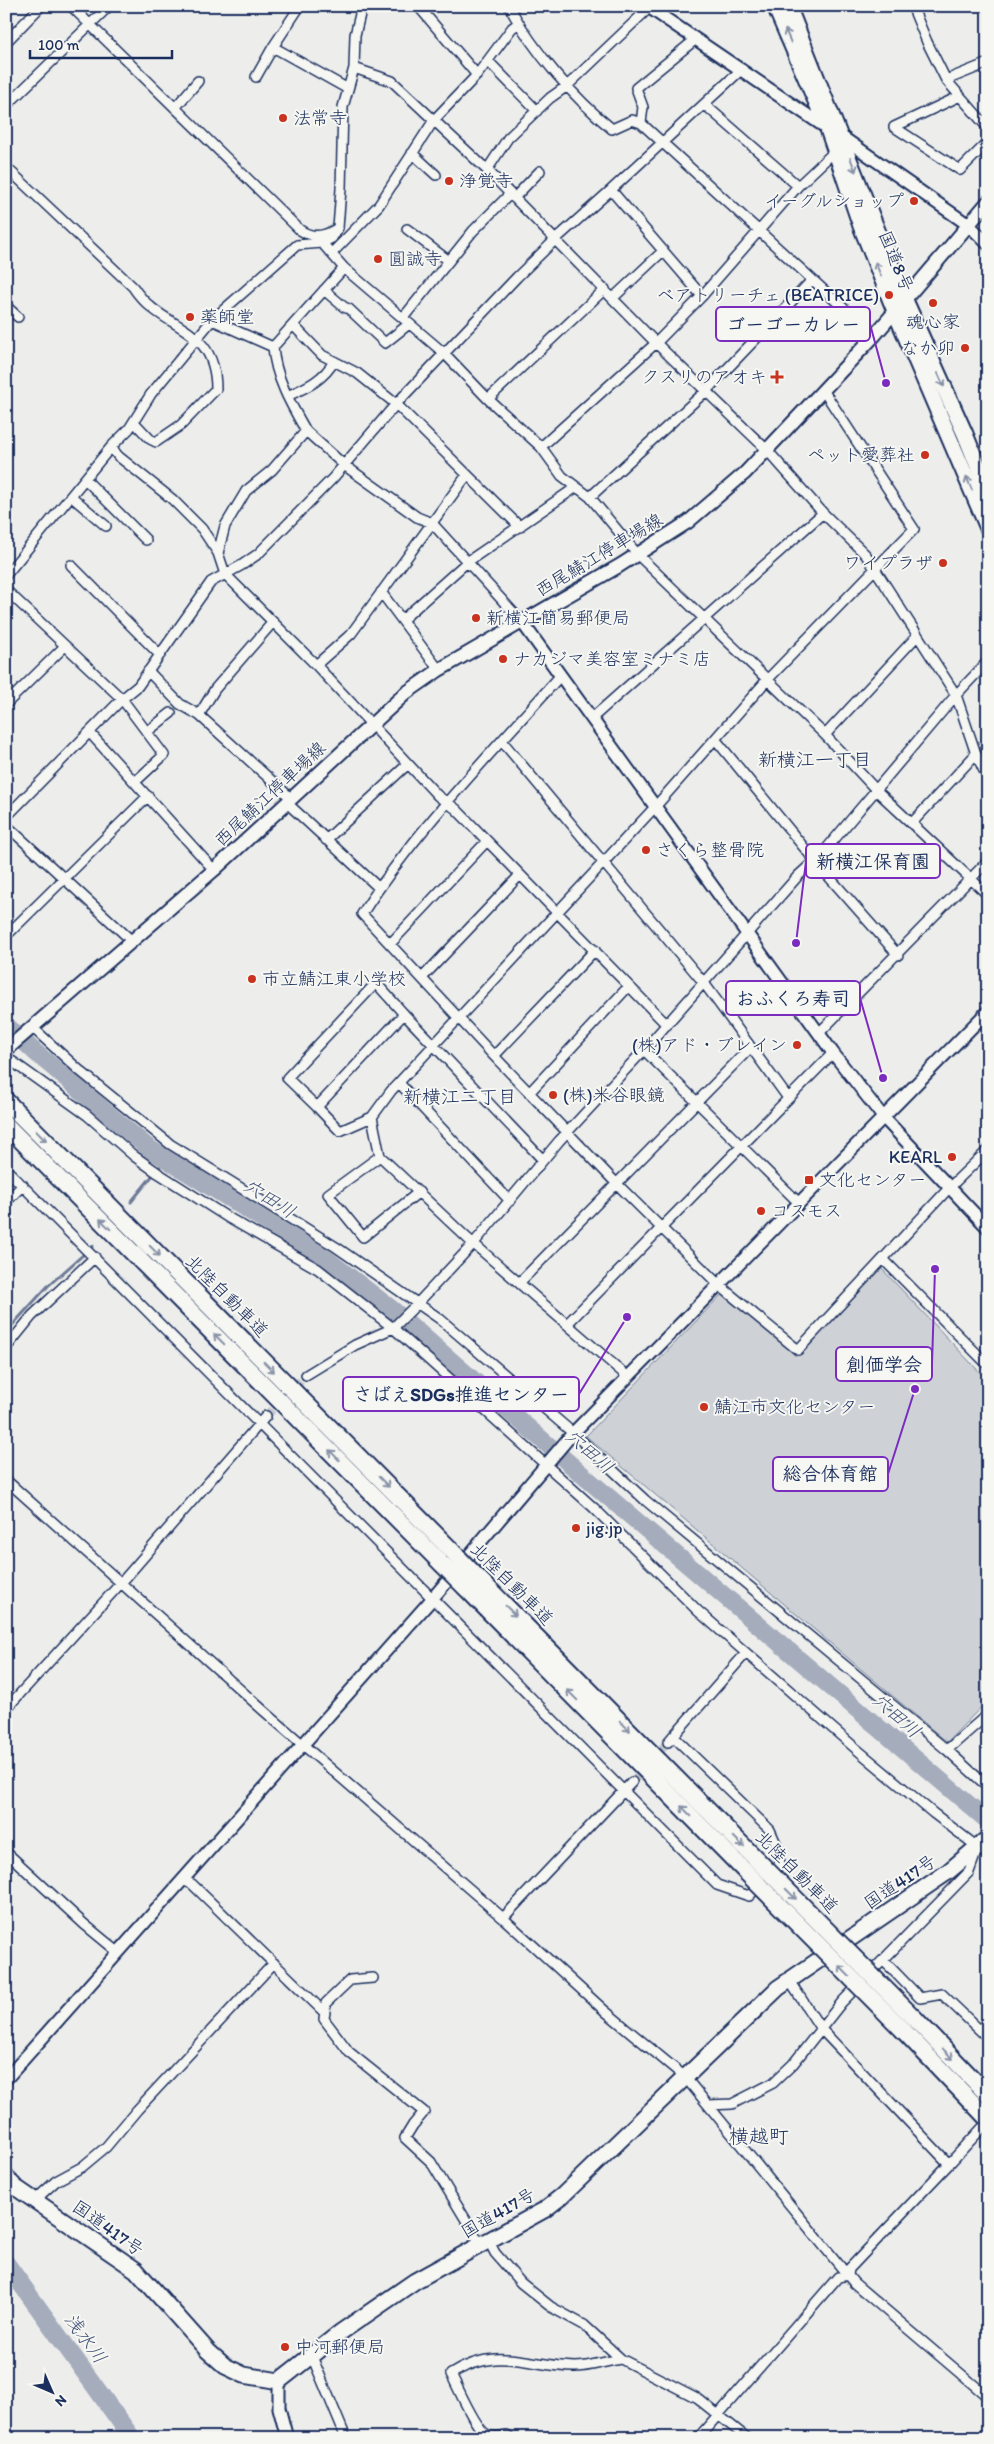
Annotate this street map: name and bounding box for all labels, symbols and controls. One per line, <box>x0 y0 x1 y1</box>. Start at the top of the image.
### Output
scale bar <box>30 28 172 60</box>
one-way arrow <box>783 29 792 44</box>
text: 100 m <box>38 36 80 54</box>
place label: 法常寺 <box>293 107 347 129</box>
marker: 法常寺 <box>277 112 289 124</box>
one-way arrow <box>849 157 858 172</box>
place label: 浄覚寺 <box>459 170 513 192</box>
marker: 浄覚寺 <box>443 175 455 187</box>
place label: イーグルショップ <box>764 190 904 212</box>
marker: イーグルショップ <box>908 195 920 207</box>
street label: 国道8号 <box>874 227 918 295</box>
place label: 圓誠寺 <box>388 248 442 270</box>
marker: 圓誠寺 <box>372 253 384 265</box>
one-way arrow <box>873 262 883 277</box>
place label: ベアトリーチェ (BEATRICE) <box>657 284 879 306</box>
marker: ベアトリーチェ (BEATRICE) <box>883 289 895 301</box>
marker: 魂心家 <box>927 297 939 309</box>
place label: 薬師堂 <box>200 306 254 328</box>
callout: ゴーゴーカレー <box>716 307 870 341</box>
marker: 薬師堂 <box>184 311 196 323</box>
place label: 魂心家 <box>906 311 960 333</box>
text: ゴーゴーカレー <box>726 313 860 336</box>
place label: なか卯 <box>901 337 955 359</box>
marker: なか卯 <box>959 342 971 354</box>
place label: クスリのアオキ <box>641 366 767 388</box>
marker: クスリのアオキ <box>771 371 783 383</box>
one-way arrow <box>936 372 946 387</box>
place label: ペット愛葬社 <box>807 444 915 466</box>
marker: ペット愛葬社 <box>919 449 931 461</box>
one-way arrow <box>963 476 973 491</box>
street label: 西尾鯖江停車場線 <box>532 508 666 602</box>
place label: ワイプラザ <box>843 552 933 574</box>
marker: ワイプラザ <box>937 557 949 569</box>
place label: 新横江簡易郵便局 <box>486 607 630 629</box>
marker: 新横江簡易郵便局 <box>470 612 482 624</box>
place label: ナカジマ美容室ミナミ店 <box>513 648 711 670</box>
marker: ナカジマ美容室ミナミ店 <box>497 653 509 665</box>
street label: 西尾鯖江停車場線 <box>210 737 330 851</box>
district label: 新横江一丁目 <box>758 748 872 771</box>
place label: さくら整骨院 <box>656 839 764 861</box>
marker: さくら整骨院 <box>640 844 652 856</box>
callout: 新横江保育園 <box>806 844 940 878</box>
text: 新横江保育園 <box>816 850 930 873</box>
place label: 市立鯖江東小学校 <box>262 968 406 990</box>
marker: 市立鯖江東小学校 <box>246 973 258 985</box>
callout: おふくろ寿司 <box>726 981 860 1015</box>
text: おふくろ寿司 <box>736 987 850 1010</box>
place label: (株)アド・ブレイン <box>632 1034 787 1056</box>
marker: (株)アド・ブレイン <box>791 1039 803 1051</box>
place label: (株)米谷眼鏡 <box>563 1084 665 1106</box>
district label: 新横江二丁目 <box>403 1085 517 1108</box>
marker: (株)米谷眼鏡 <box>547 1089 559 1101</box>
one-way arrow <box>34 1130 47 1142</box>
place label: KEARL <box>889 1146 942 1168</box>
marker: KEARL <box>946 1151 958 1163</box>
place label: 文化センター <box>819 1169 926 1191</box>
water label: 穴田川 <box>239 1174 300 1223</box>
marker: 文化センター <box>803 1174 815 1186</box>
place label: コスモス <box>771 1200 842 1222</box>
marker: コスモス <box>755 1205 767 1217</box>
one-way arrow <box>99 1218 111 1230</box>
one-way arrow <box>149 1245 161 1258</box>
street label: 北陸自動車道 <box>181 1250 273 1342</box>
one-way arrow <box>213 1333 225 1345</box>
callout: 創価学会 <box>836 1347 932 1381</box>
text: 創価学会 <box>846 1353 922 1376</box>
one-way arrow <box>263 1361 275 1373</box>
callout: さばえSDGs推進センター <box>343 1377 579 1411</box>
text: さばえSDGs推進センター <box>353 1383 569 1406</box>
place label: 鯖江市文化センター <box>714 1396 875 1418</box>
marker: 鯖江市文化センター <box>698 1401 710 1413</box>
water label: 穴田川 <box>561 1424 619 1479</box>
one-way arrow <box>328 1449 340 1461</box>
callout: 総合体育館 <box>773 1457 888 1491</box>
text: 総合体育館 <box>782 1462 878 1485</box>
one-way arrow <box>377 1476 389 1488</box>
place label: jig.jp <box>585 1517 623 1539</box>
marker: jig.jp <box>570 1522 582 1534</box>
street label: 北陸自動車道 <box>466 1538 558 1630</box>
one-way arrow <box>504 1604 516 1616</box>
water label: 穴田川 <box>868 1688 926 1743</box>
one-way arrow <box>566 1689 578 1702</box>
one-way arrow <box>619 1720 631 1732</box>
one-way arrow <box>680 1805 692 1817</box>
street label: 北陸自動車道 <box>751 1826 843 1918</box>
one-way arrow <box>733 1835 745 1848</box>
street label: 国道417号 <box>860 1850 940 1914</box>
one-way arrow <box>785 1888 797 1900</box>
one-way arrow <box>838 1965 850 1977</box>
one-way arrow <box>942 2048 954 2060</box>
district label: 横越町 <box>729 2124 789 2148</box>
street label: 国道417号 <box>457 2183 539 2243</box>
street label: 国道417号 <box>68 2195 148 2261</box>
water label: 浅水川 <box>60 2308 112 2368</box>
place label: 中河郵便局 <box>295 2336 385 2358</box>
marker: 中河郵便局 <box>279 2341 291 2353</box>
north arrow <box>28 2366 78 2416</box>
text: N <box>51 2391 70 2410</box>

